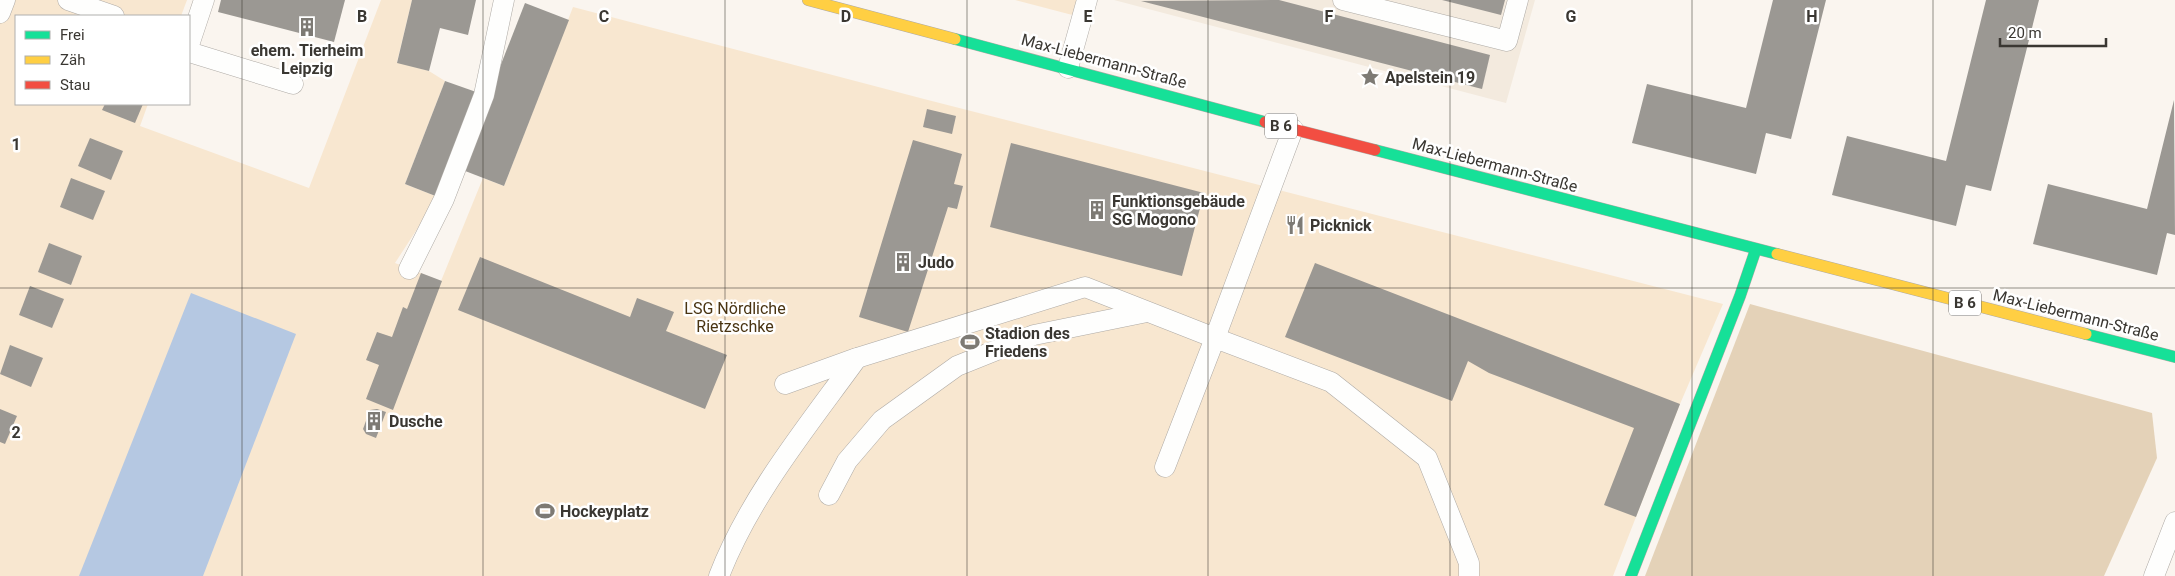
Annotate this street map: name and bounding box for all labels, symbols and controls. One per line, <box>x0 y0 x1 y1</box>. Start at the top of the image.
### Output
text: B <box>357 7 367 26</box>
text: C <box>599 7 609 26</box>
text: D <box>841 7 851 26</box>
text: E <box>1084 7 1093 26</box>
text: F <box>1325 7 1334 26</box>
text: G <box>1566 7 1577 26</box>
text: H <box>1806 7 1818 26</box>
legend <box>15 15 190 105</box>
scale bar <box>2000 15 2106 47</box>
building icon: ehem. Tierheim Leipzig <box>296 16 318 38</box>
text: 20 m <box>2008 24 2042 42</box>
text: Frei <box>60 26 85 44</box>
street label: Max-Liebermann-Straße <box>1019 30 1189 92</box>
place label: ehem. Tierheim Leipzig <box>251 41 363 78</box>
text: Zäh <box>60 51 85 69</box>
place icon: Apelstein 19 <box>1359 66 1381 88</box>
place label: Apelstein 19 <box>1385 68 1475 87</box>
text: Stau <box>60 76 90 94</box>
road number: B 6 <box>1265 114 1297 138</box>
street label: Max-Liebermann-Straße <box>1410 134 1580 196</box>
text: 1 <box>11 135 21 154</box>
place label: Funktionsgebäude SG Mogono <box>1112 192 1245 229</box>
building icon: Funktionsgebäude SG Mogono <box>1086 199 1108 221</box>
restaurant icon: Picknick <box>1284 214 1306 236</box>
place label: Picknick <box>1310 216 1372 235</box>
building icon: Judo <box>892 251 914 273</box>
place label: Judo <box>918 253 954 272</box>
street label: Max-Liebermann-Straße <box>1991 285 2161 345</box>
road number: B 6 <box>1949 290 1981 316</box>
park label: LSG Nördliche Rietzschke <box>684 299 786 336</box>
place label: Stadion des Friedens <box>985 324 1070 361</box>
sports icon: Stadion des Friedens <box>959 331 981 353</box>
building icon: Dusche <box>363 410 385 432</box>
place label: Dusche <box>389 412 443 431</box>
text: 2 <box>11 423 21 442</box>
sports icon: Hockeyplatz <box>534 500 556 522</box>
place label: Hockeyplatz <box>560 502 649 521</box>

